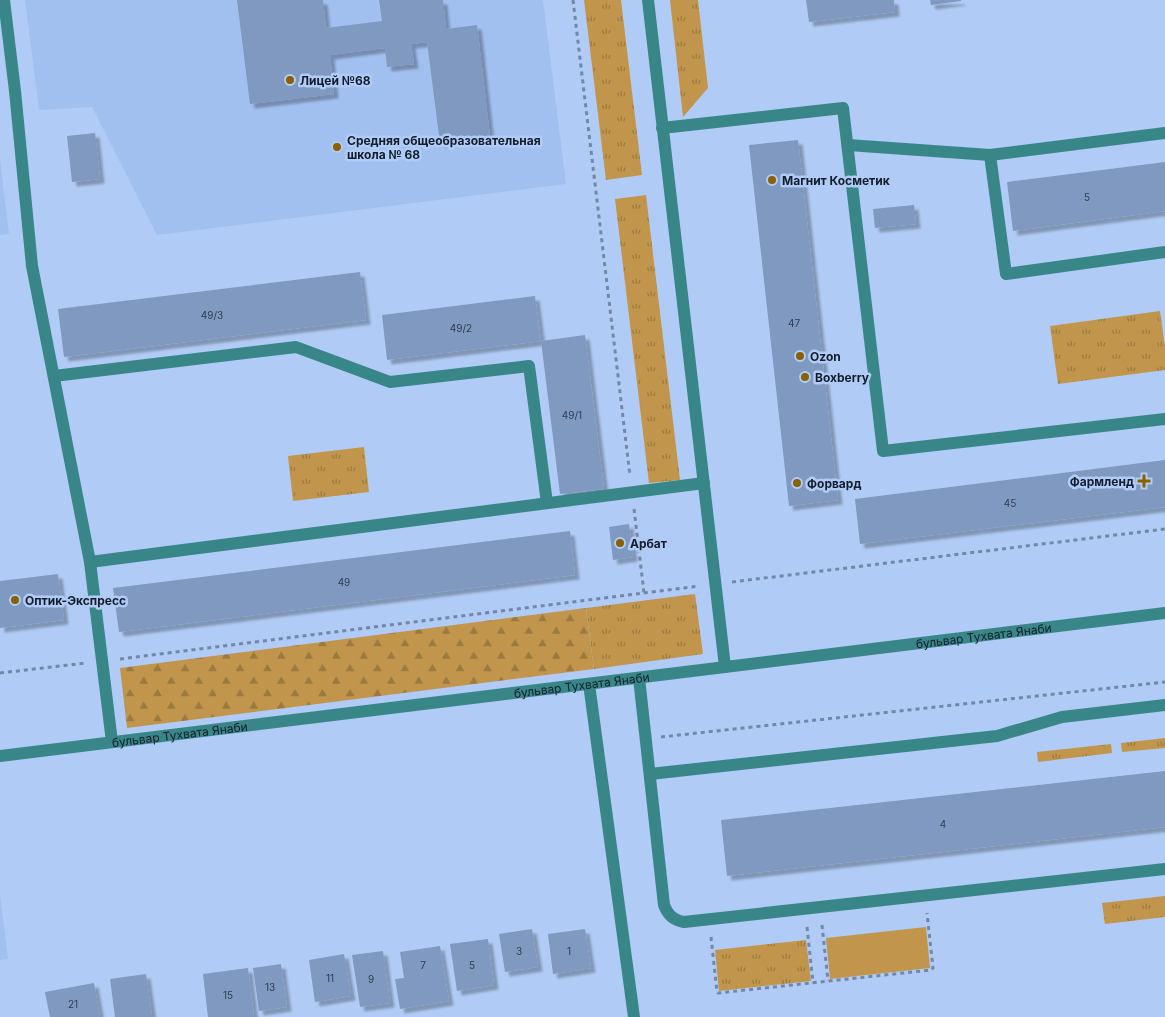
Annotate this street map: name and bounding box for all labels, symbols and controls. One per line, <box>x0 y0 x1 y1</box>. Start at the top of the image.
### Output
place label: Лицей №68 <box>300 73 371 88</box>
marker: Лицей №68 <box>284 74 296 86</box>
place label: Средняя общеобразовательная школа № 68 <box>347 133 541 162</box>
marker: Средняя общеобразовательная школа № 68 <box>331 141 343 153</box>
place label: Магнит Косметик <box>782 173 890 188</box>
marker: Магнит Косметик <box>766 174 778 186</box>
house number: 5 <box>1084 191 1090 203</box>
house number: 49/3 <box>201 309 223 321</box>
house number: 47 <box>788 317 800 329</box>
house number: 49/2 <box>450 322 472 334</box>
place label: Ozon <box>810 349 841 364</box>
marker: Ozon <box>794 350 806 362</box>
place label: Boxberry <box>815 370 870 385</box>
marker: Boxberry <box>799 371 811 383</box>
house number: 49/1 <box>562 409 582 421</box>
place label: Фармленд <box>1070 474 1134 489</box>
marker: Фармленд <box>1138 475 1150 487</box>
place label: Форвард <box>807 476 861 491</box>
marker: Форвард <box>791 477 803 489</box>
house number: 45 <box>1004 497 1016 509</box>
place label: Арбат <box>630 536 667 551</box>
marker: Арбат <box>614 537 626 549</box>
house number: 49 <box>338 576 350 588</box>
place label: Оптик-Экспресс <box>25 593 126 608</box>
marker: Оптик-Экспресс <box>9 594 21 606</box>
street label: бульвар Тухвата Янаби <box>915 620 1052 651</box>
street label: бульвар Тухвата Янаби <box>513 669 650 700</box>
street label: бульвар Тухвата Янаби <box>111 718 248 750</box>
house number: 4 <box>940 818 946 830</box>
house number: 3 <box>516 945 522 957</box>
house number: 1 <box>567 945 571 957</box>
house number: 7 <box>420 959 426 971</box>
house number: 5 <box>469 959 475 971</box>
house number: 11 <box>326 972 334 984</box>
house number: 9 <box>368 973 374 985</box>
house number: 13 <box>265 981 275 993</box>
house number: 15 <box>223 989 233 1001</box>
house number: 21 <box>68 998 78 1010</box>

